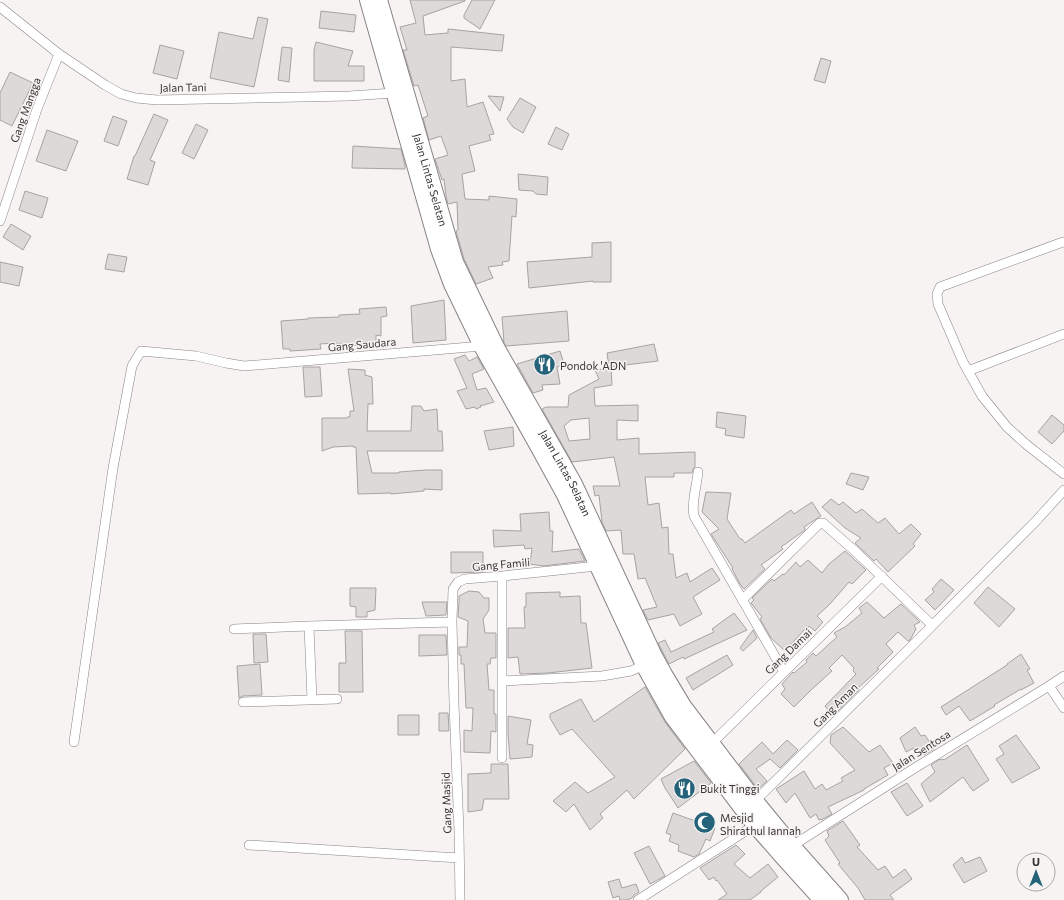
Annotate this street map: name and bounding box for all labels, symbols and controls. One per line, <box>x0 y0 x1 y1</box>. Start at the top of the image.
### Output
street label: Gang Mangga <box>7 76 43 144</box>
street label: Jalan Tani <box>159 80 207 95</box>
street label: Jalan Lintas Selatan <box>410 132 451 228</box>
street label: Gang Saudara <box>327 335 397 353</box>
restaurant icon: Pondok 'ADN <box>532 352 558 378</box>
place label: Pondok 'ADN <box>560 359 626 372</box>
street label: Jalan Lintas Selatan <box>537 427 594 518</box>
street label: Gang Famili <box>472 555 531 573</box>
street label: Gang Damai <box>762 625 814 677</box>
street label: Gang Aman <box>810 680 860 730</box>
street label: Jalan Sentosa <box>890 727 953 774</box>
street label: Gang Masjid <box>438 772 454 834</box>
restaurant icon: Bukit Tinggi <box>672 775 698 801</box>
place label: Bukit Tinggi <box>700 782 760 795</box>
mosque icon: Mesjid Shirathul Iannah <box>691 810 717 836</box>
place label: Mesjid Shirathul Iannah <box>720 811 801 837</box>
north arrow <box>1016 852 1056 892</box>
text: U <box>1032 855 1040 868</box>

